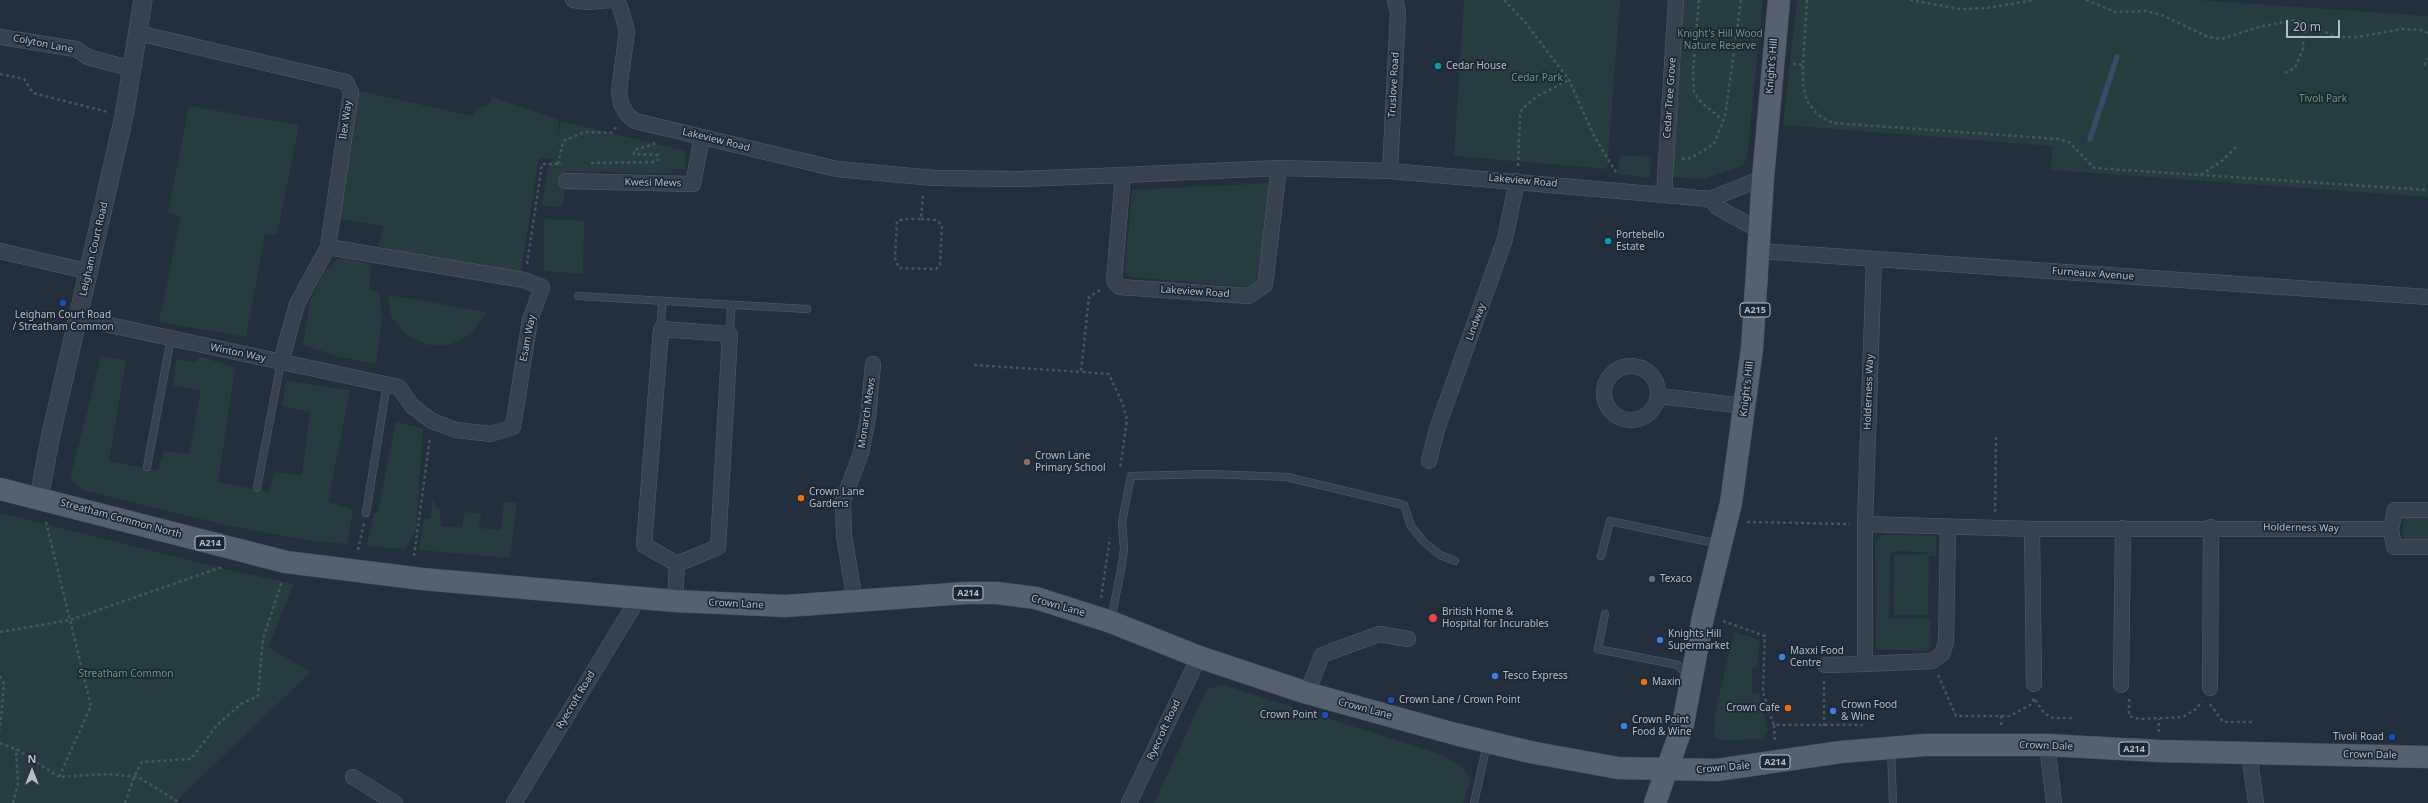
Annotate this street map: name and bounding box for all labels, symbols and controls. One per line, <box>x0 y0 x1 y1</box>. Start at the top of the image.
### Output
scale bar <box>2288 12 2342 38</box>
text: 20 m <box>2293 18 2321 35</box>
park label: Knight's Hill Wood Nature Reserve <box>1677 28 1763 52</box>
street label: Colyton Lane <box>12 32 74 56</box>
street label: Knight's Hill <box>1764 38 1780 94</box>
street label: Truslove Road <box>1386 52 1402 118</box>
street label: Cedar Tree Grove <box>1661 57 1679 139</box>
place label: Cedar House <box>1446 60 1507 72</box>
marker: Cedar House <box>1433 61 1443 71</box>
park label: Cedar Park <box>1511 72 1563 84</box>
park label: Tivoli Park <box>2299 93 2347 105</box>
street label: Ilex Way <box>337 100 355 140</box>
street label: Lakeview Road <box>681 126 751 154</box>
street label: Lakeview Road <box>1488 172 1558 190</box>
street label: Kwesi Mews <box>624 177 682 189</box>
street label: Leigham Court Road <box>77 201 111 297</box>
place label: Portebello Estate <box>1616 229 1664 252</box>
marker: Portebello Estate <box>1603 236 1613 246</box>
street label: Furneaux Avenue <box>2052 265 2134 283</box>
street label: Lakeview Road <box>1160 284 1230 300</box>
marker: Leigham Court Road / Streatham Common <box>58 298 68 308</box>
street label: Lindway <box>1464 302 1488 342</box>
road number: A215 <box>1740 303 1770 317</box>
place label: Leigham Court Road / Streatham Common <box>12 309 114 332</box>
street label: Esam Way <box>518 313 538 363</box>
street label: Winton Way <box>209 341 267 365</box>
street label: Holderness Way <box>1862 354 1876 430</box>
street label: Knight's Hill <box>1738 361 1756 417</box>
street label: Monarch Mews <box>856 377 878 449</box>
place label: Crown Lane Primary School <box>1035 450 1106 474</box>
marker: Crown Lane Primary School <box>1022 457 1032 467</box>
place label: Crown Lane Gardens <box>809 486 864 510</box>
marker: Crown Lane Gardens <box>796 493 806 503</box>
street label: Streatham Common North <box>59 497 183 541</box>
street label: Holderness Way <box>2263 521 2339 535</box>
road number: A214 <box>195 536 225 550</box>
place label: Texaco <box>1660 573 1692 585</box>
marker: Texaco <box>1647 574 1657 584</box>
road number: A214 <box>953 586 983 600</box>
street label: Crown Lane <box>1030 593 1086 619</box>
street label: Crown Lane <box>708 597 764 611</box>
place label: British Home & Hospital for Incurables <box>1442 606 1549 630</box>
marker: British Home & Hospital for Incurables <box>1427 612 1439 624</box>
place label: Knights Hill Supermarket <box>1668 628 1729 652</box>
marker: Knights Hill Supermarket <box>1655 635 1665 645</box>
place label: Maxxi Food Centre <box>1790 645 1844 668</box>
marker: Maxxi Food Centre <box>1777 652 1787 662</box>
park label: Streatham Common <box>79 668 173 680</box>
street label: Ryecroft Road <box>554 669 598 731</box>
place label: Tesco Express <box>1503 670 1568 682</box>
marker: Tesco Express <box>1490 671 1500 681</box>
place label: Maxin <box>1652 676 1681 688</box>
marker: Maxin <box>1639 677 1649 687</box>
place label: Crown Lane / Crown Point <box>1399 694 1521 706</box>
marker: Crown Lane / Crown Point <box>1386 695 1396 705</box>
street label: Crown Lane <box>1337 696 1393 722</box>
street label: Ryecroft Road <box>1145 698 1183 762</box>
place label: Crown Food & Wine <box>1841 699 1897 722</box>
place label: Crown Cafe <box>1726 702 1780 714</box>
marker: Crown Cafe <box>1783 703 1793 713</box>
marker: Crown Food & Wine <box>1828 706 1838 716</box>
place label: Crown Point <box>1260 709 1317 721</box>
marker: Crown Point <box>1320 710 1330 720</box>
place label: Crown Point Food & Wine <box>1632 714 1692 738</box>
marker: Crown Point Food & Wine <box>1619 721 1629 731</box>
place label: Tivoli Road <box>2333 731 2384 743</box>
marker: Tivoli Road <box>2387 732 2397 742</box>
street label: Crown Dale <box>2019 739 2073 753</box>
road number: A214 <box>2119 742 2149 756</box>
street label: Crown Dale <box>2343 749 2397 761</box>
north arrow <box>12 751 52 791</box>
text: N <box>28 751 36 766</box>
road number: A214 <box>1760 755 1790 769</box>
street label: Crown Dale <box>1696 760 1750 776</box>

